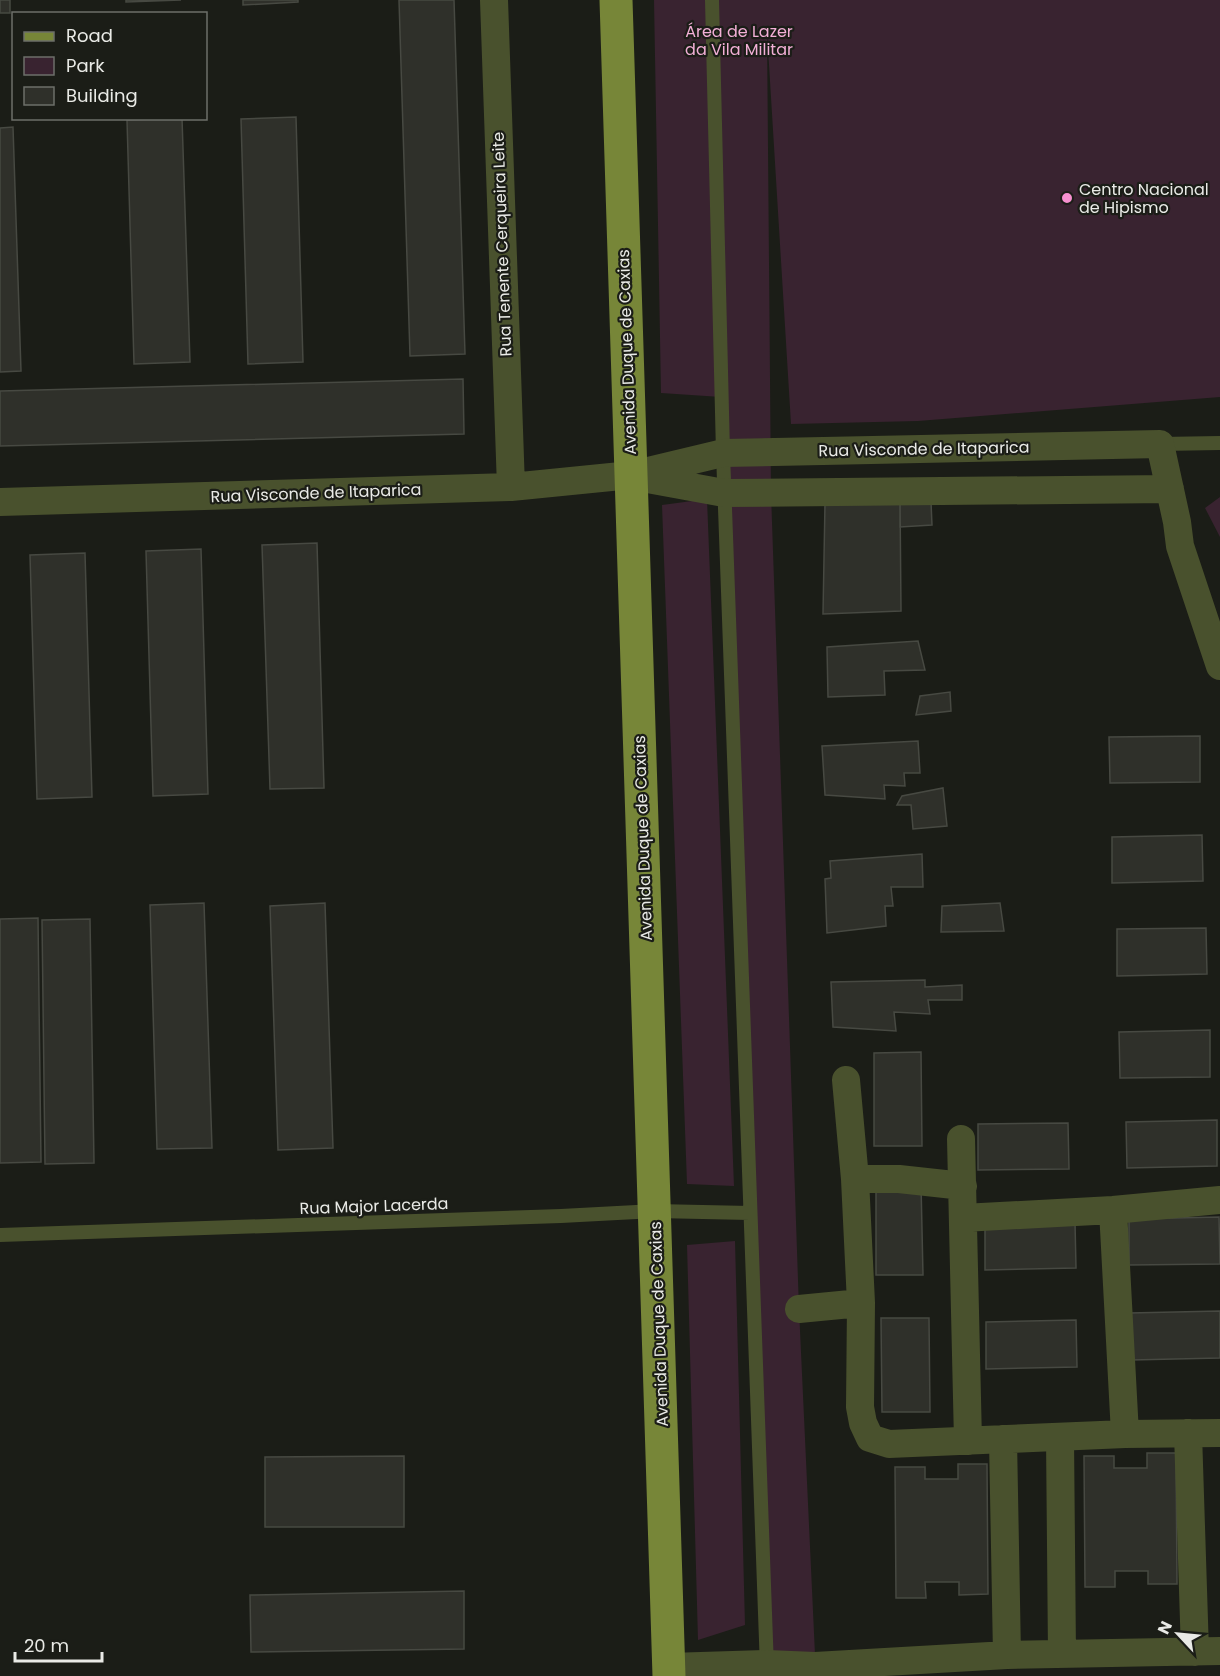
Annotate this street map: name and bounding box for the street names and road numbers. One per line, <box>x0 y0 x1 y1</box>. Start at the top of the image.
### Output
street label: Rua Tenente Cerqueira Leite <box>487 131 517 357</box>
street label: Avenida Duque de Caxias <box>612 249 642 455</box>
street label: Rua Visconde de Itaparica <box>818 436 1030 462</box>
street label: Rua Visconde de Itaparica <box>210 478 422 508</box>
street label: Avenida Duque de Caxias <box>628 735 658 941</box>
street label: Rua Major Lacerda <box>299 1192 449 1220</box>
street label: Avenida Duque de Caxias <box>644 1221 674 1427</box>

